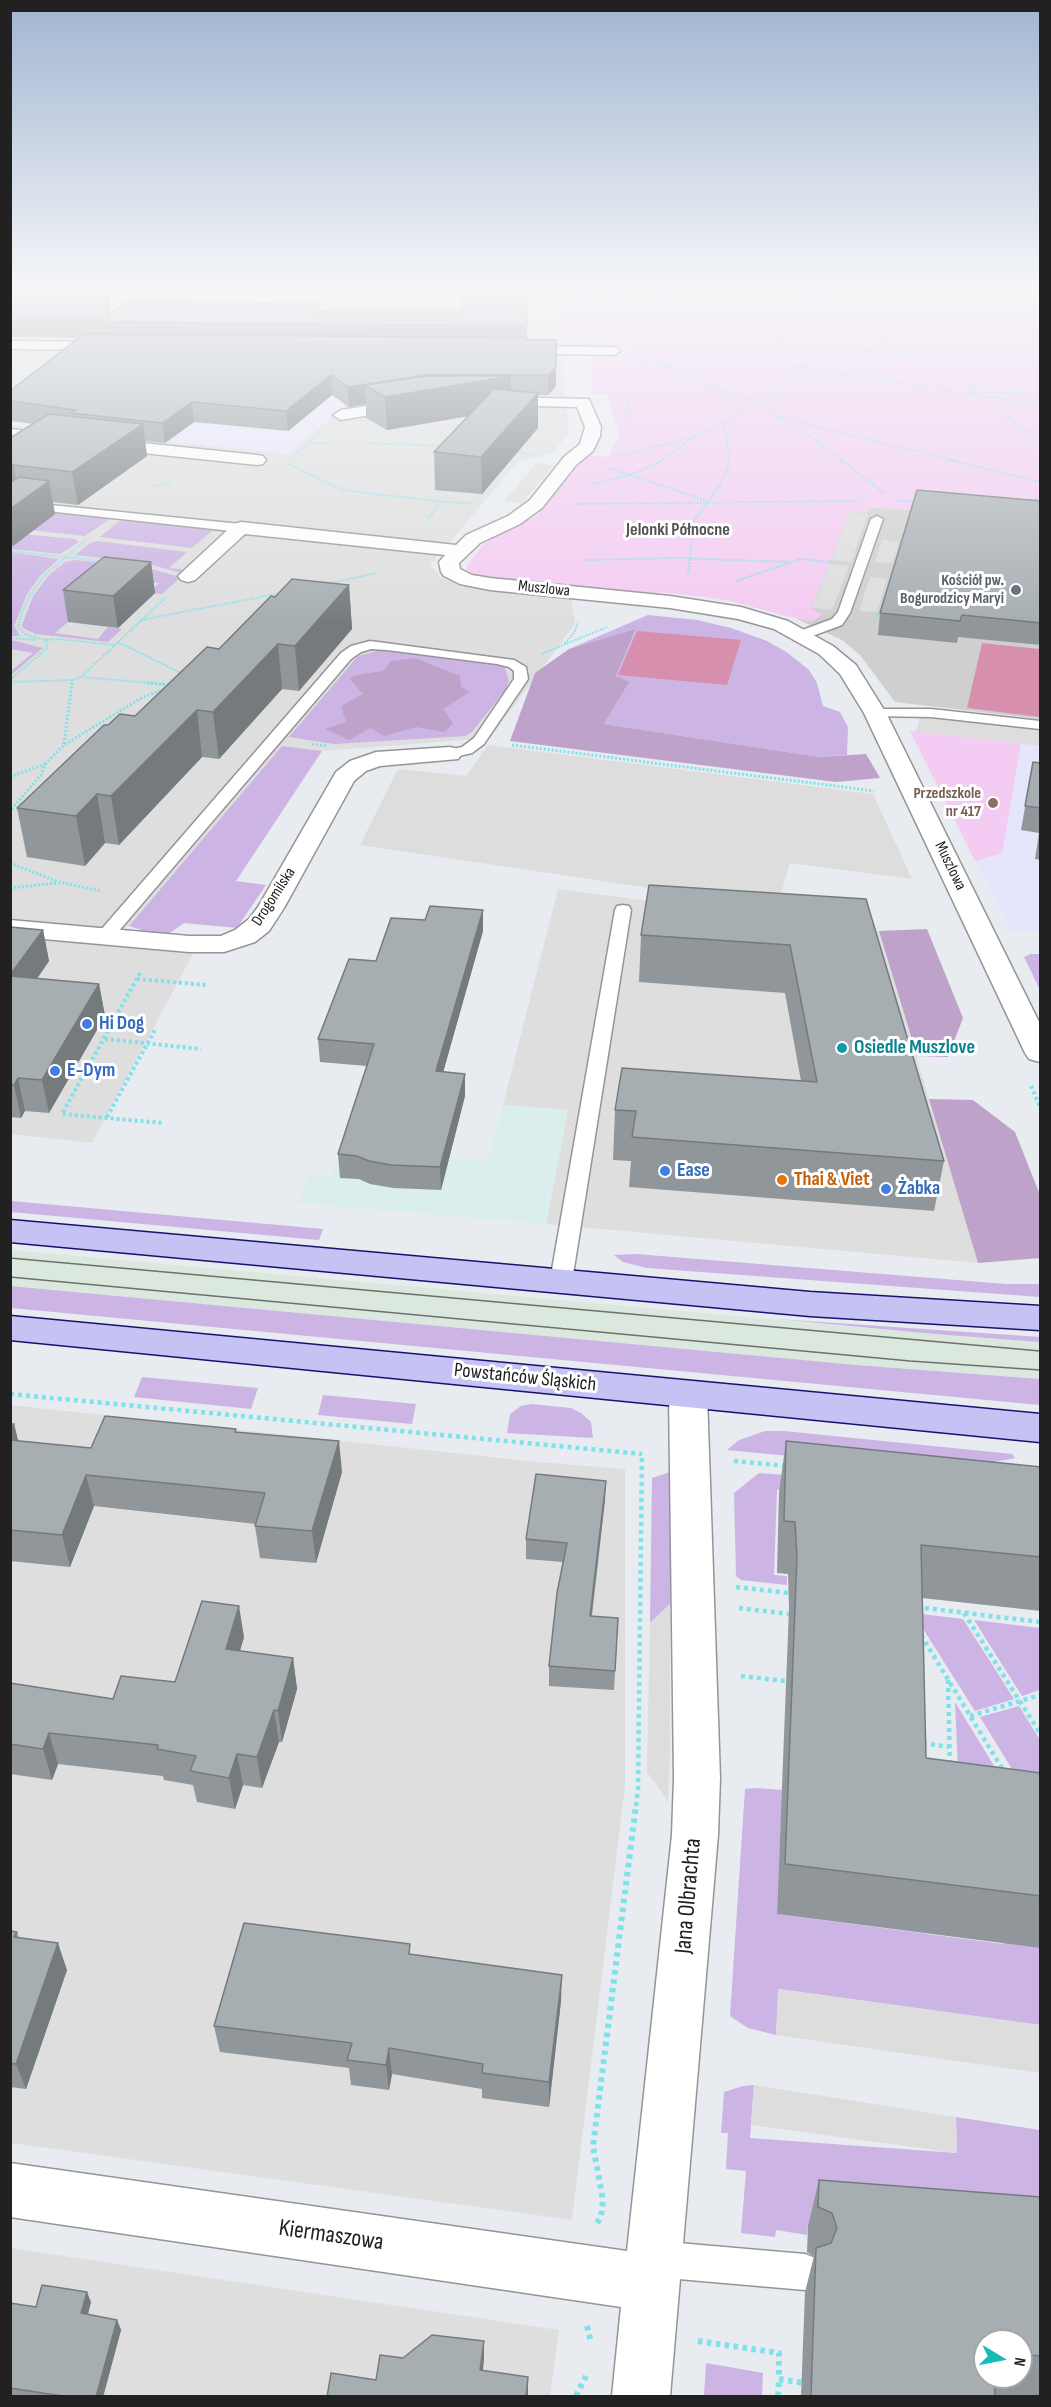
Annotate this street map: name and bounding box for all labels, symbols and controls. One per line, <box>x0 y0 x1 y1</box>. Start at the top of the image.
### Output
district label: Jelonki Północne <box>626 519 730 541</box>
place label: Kościół pw. Bogurodzicy Maryi <box>900 571 1004 609</box>
street label: Muszlowa <box>517 577 571 601</box>
marker: Kościół pw. Bogurodzicy Maryi <box>1009 583 1023 597</box>
place label: Przedszkole nr 417 <box>913 784 981 822</box>
marker: Przedszkole nr 417 <box>986 796 1000 810</box>
street label: Muszlowa <box>930 838 970 894</box>
street label: Drogomilska <box>248 864 300 930</box>
place label: Hi Dog <box>99 1012 144 1036</box>
marker: Hi Dog <box>80 1017 94 1031</box>
place label: Osiedle Muszlove <box>854 1036 975 1060</box>
marker: Osiedle Muszlove <box>835 1041 849 1055</box>
place label: E-Dym <box>67 1059 115 1083</box>
marker: E-Dym <box>48 1064 62 1078</box>
place label: Ease <box>677 1159 710 1183</box>
marker: Ease <box>658 1164 672 1178</box>
place label: Thai & Viet <box>794 1168 870 1192</box>
marker: Thai & Viet <box>775 1173 789 1187</box>
place label: Żabka <box>898 1177 940 1201</box>
marker: Żabka <box>879 1182 893 1196</box>
street label: Powstańców Śląskich <box>453 1359 597 1397</box>
street label: Jana Olbrachta <box>670 1837 708 1955</box>
street label: Kiermaszowa <box>277 2214 385 2258</box>
north arrow <box>973 2329 1033 2389</box>
text: N <box>1009 2356 1029 2368</box>

